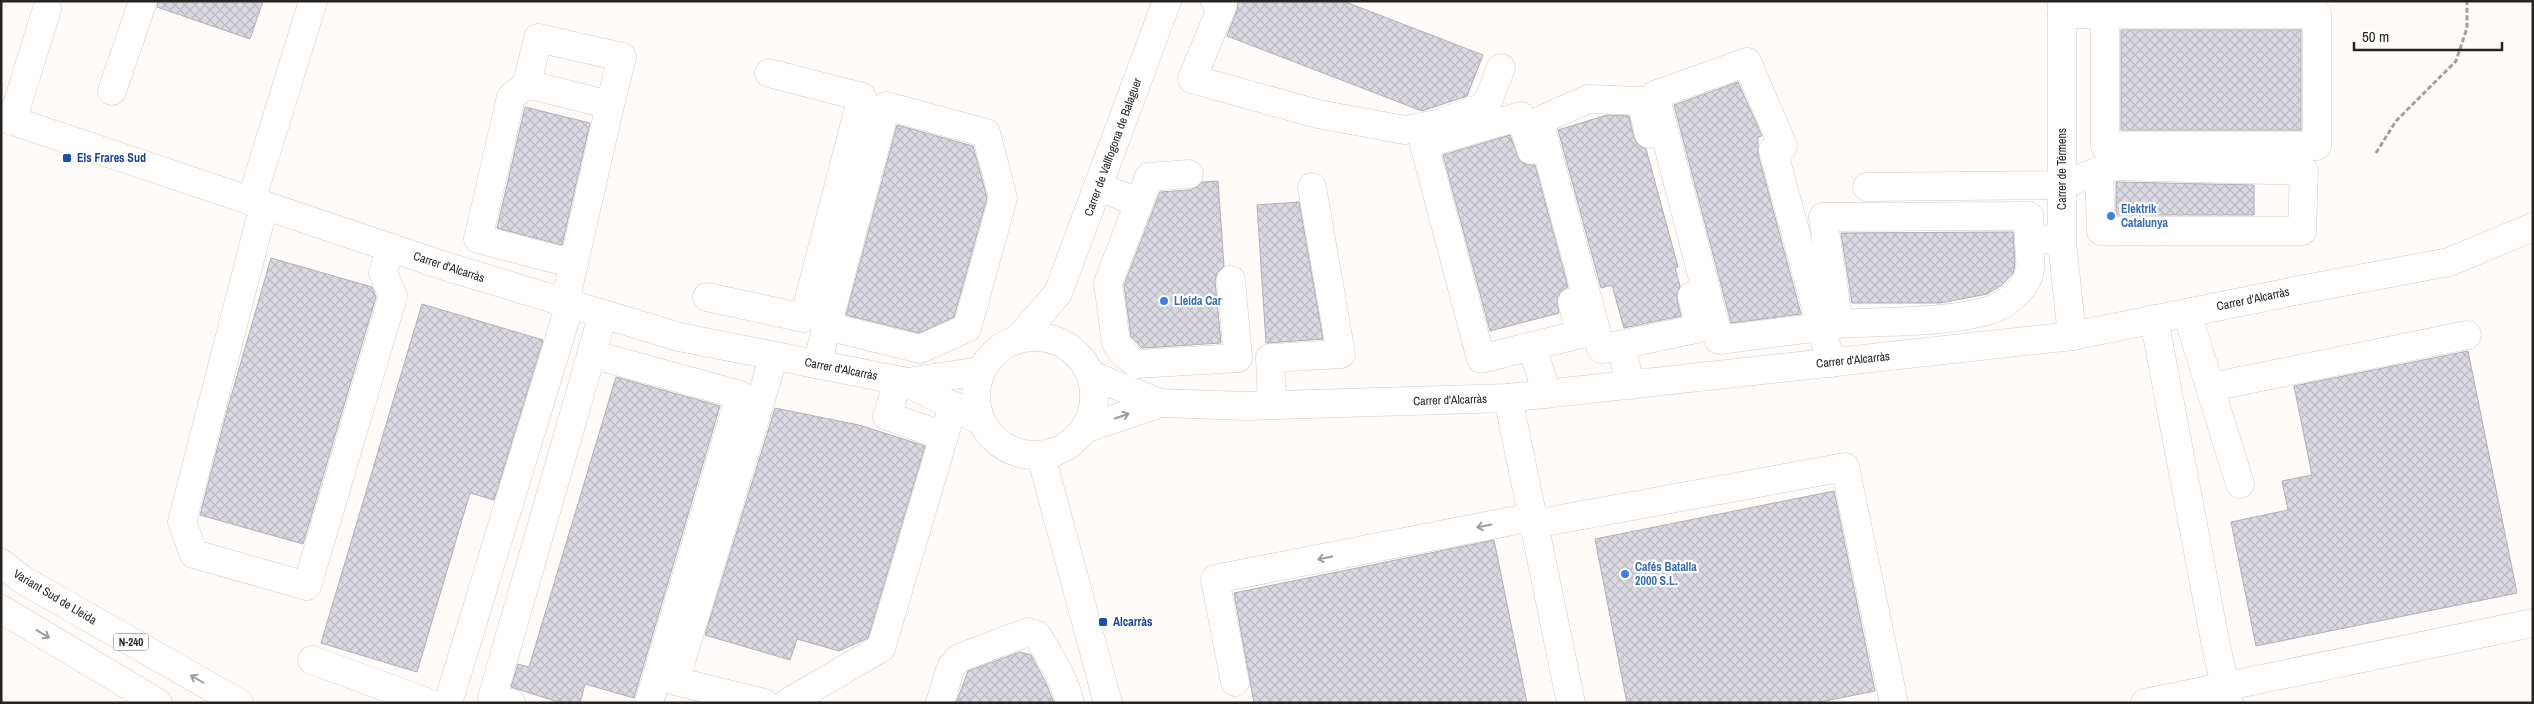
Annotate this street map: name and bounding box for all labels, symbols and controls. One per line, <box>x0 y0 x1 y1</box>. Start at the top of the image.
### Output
scale bar <box>2354 20 2502 52</box>
text: 50 m <box>2362 26 2389 47</box>
street label: Carrer de Vallfogona de Balaguer <box>1081 75 1146 218</box>
street label: Carrer de Térmens <box>2054 128 2070 210</box>
place label: Els Frares Sud <box>77 150 146 166</box>
marker: Els Frares Sud <box>61 152 73 164</box>
place label: Elektrik Catalunya <box>2121 201 2169 231</box>
marker: Elektrik Catalunya <box>2105 210 2117 222</box>
street label: Carrer d'Alcarràs <box>411 248 487 286</box>
street label: Carrer d'Alcarràs <box>2215 283 2291 315</box>
place label: Lleida Car <box>1174 293 1222 309</box>
marker: Lleida Car <box>1158 295 1170 307</box>
street label: Carrer d'Alcarràs <box>1815 348 1891 372</box>
street label: Carrer d'Alcarràs <box>803 354 879 384</box>
street label: Carrer d'Alcarràs <box>1413 391 1487 409</box>
one-way arrow <box>1114 411 1130 420</box>
one-way arrow <box>1476 522 1492 531</box>
one-way arrow <box>1317 553 1333 563</box>
place label: Cafés Batalla 2000 S.L. <box>1635 559 1697 589</box>
street label: Variant Sud de Lleida <box>10 566 100 628</box>
marker: Cafés Batalla 2000 S.L. <box>1619 568 1631 580</box>
place label: Alcarràs <box>1113 614 1153 630</box>
marker: Alcarràs <box>1097 616 1109 628</box>
one-way arrow <box>36 629 50 639</box>
road number: N-240 <box>114 634 148 650</box>
one-way arrow <box>190 674 205 683</box>

